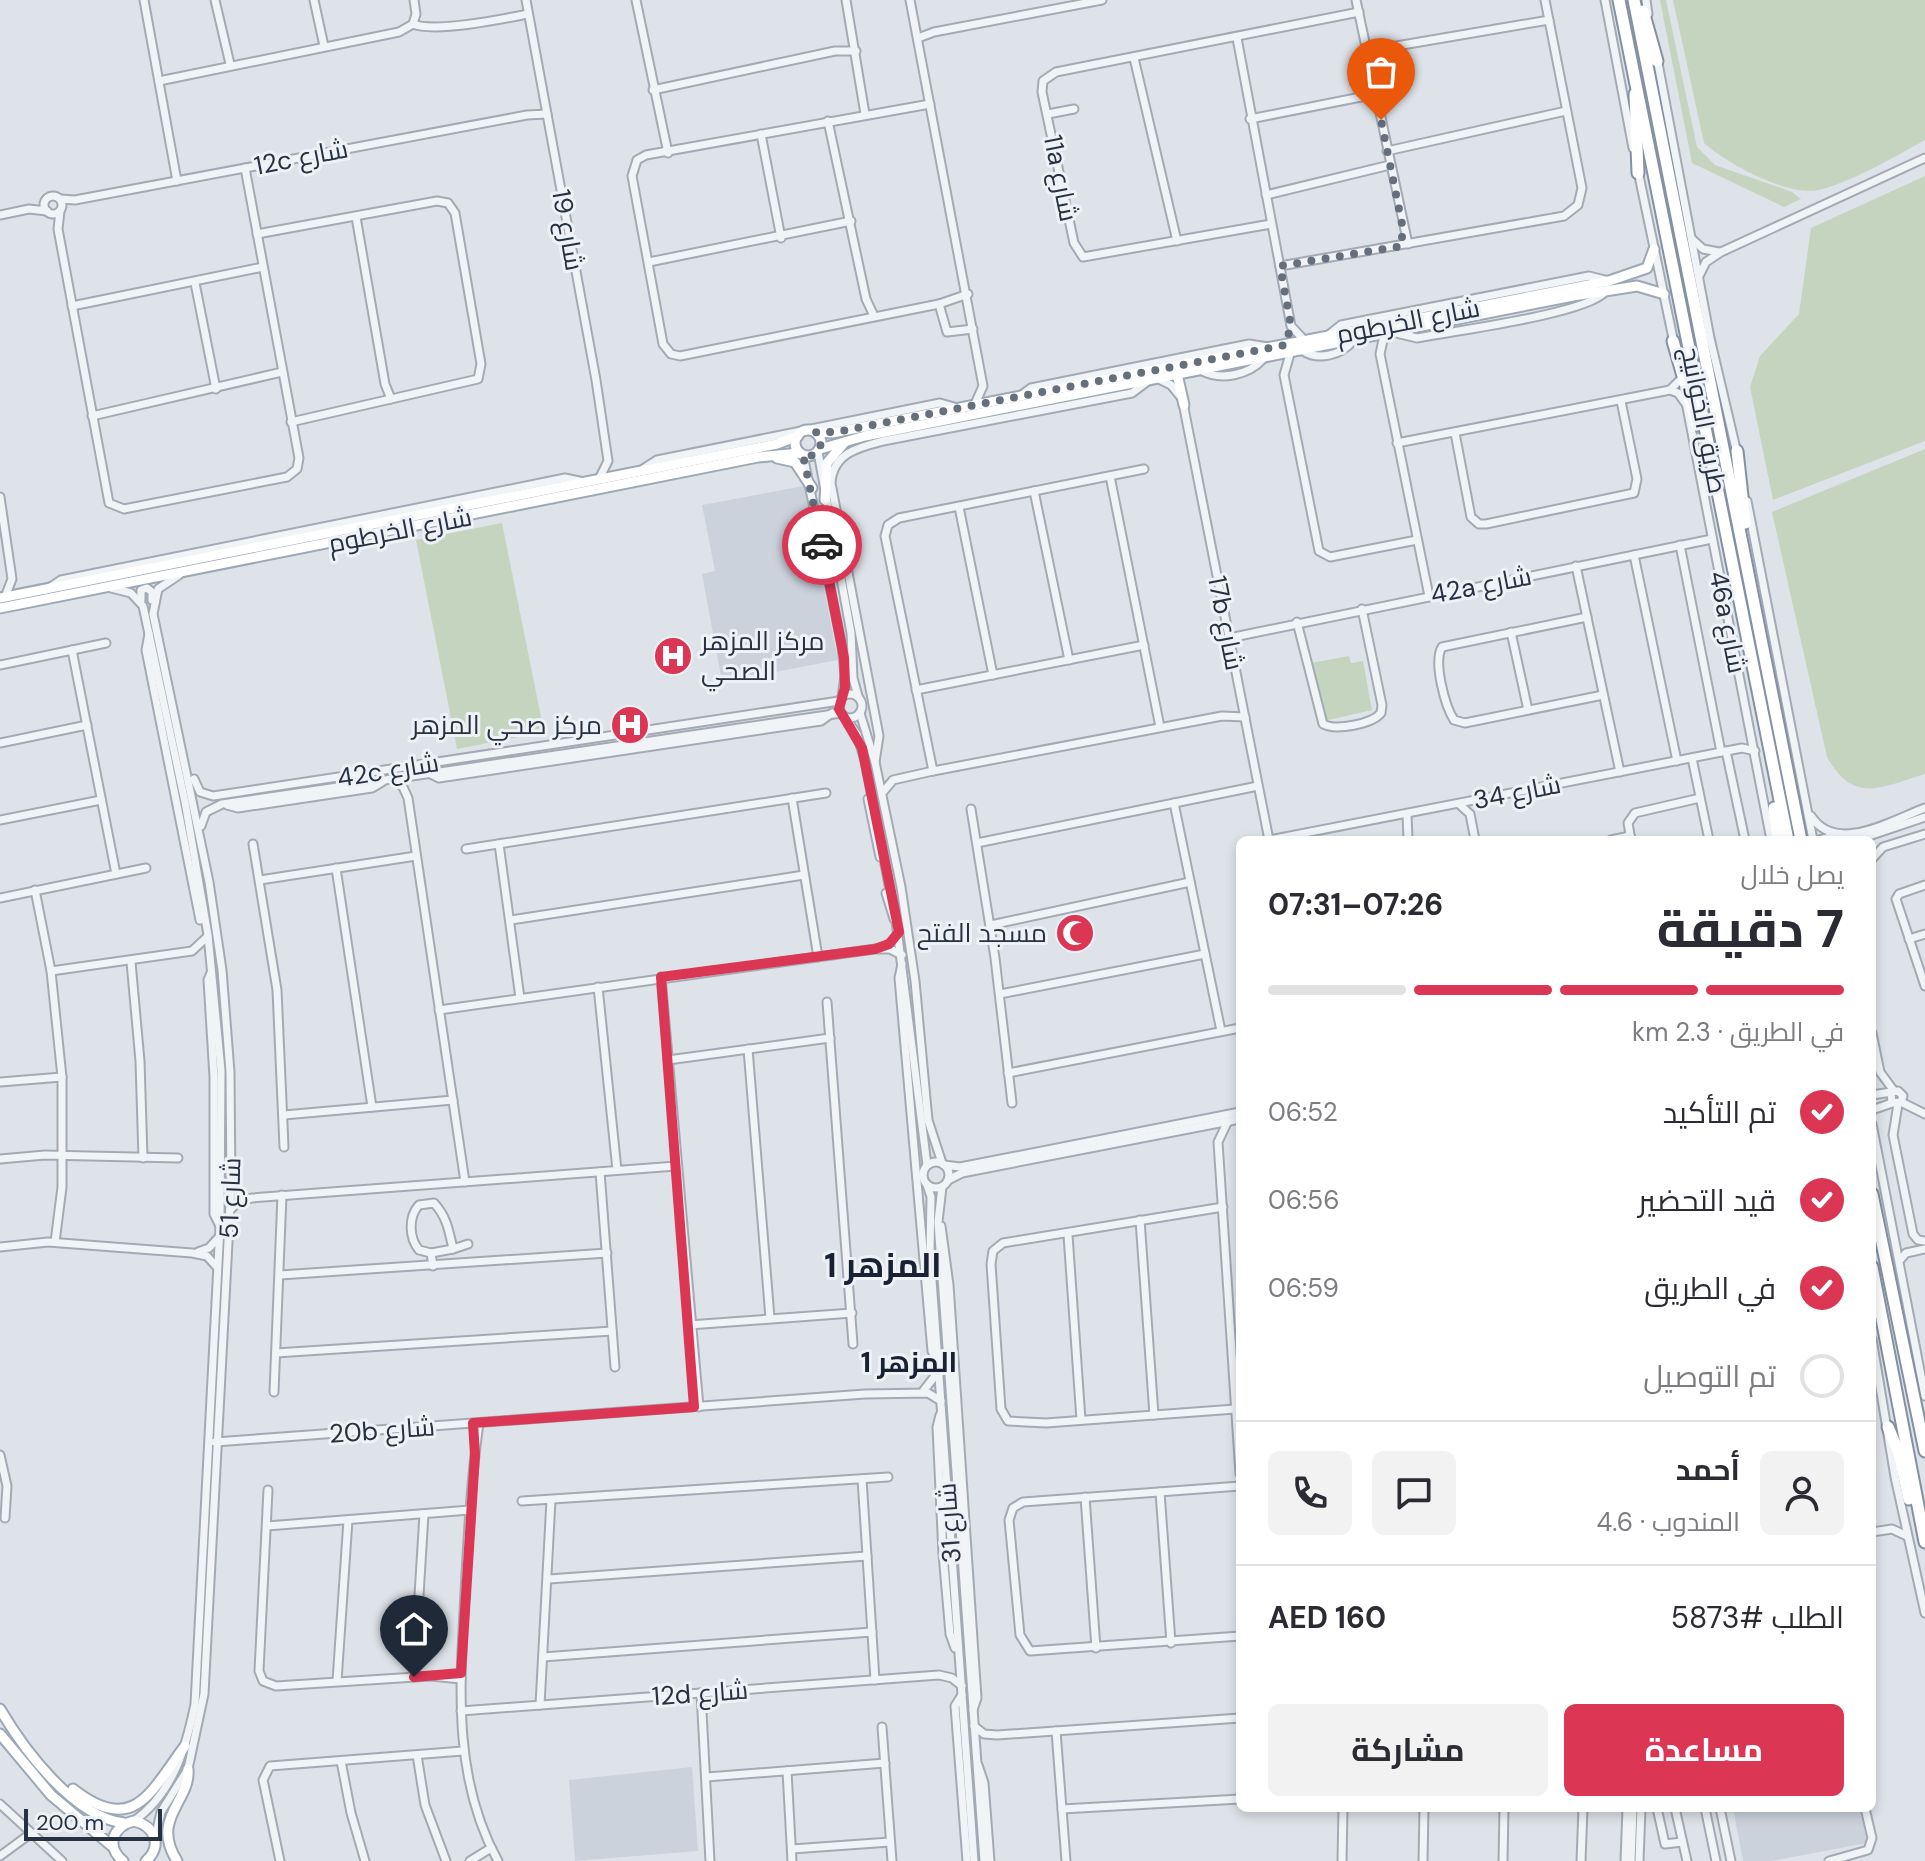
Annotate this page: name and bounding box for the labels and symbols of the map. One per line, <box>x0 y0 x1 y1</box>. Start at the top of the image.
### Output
pin <box>1347 38 1415 120</box>
street label: 12c شارع <box>251 131 351 183</box>
street label: 11a شارع <box>1036 132 1086 224</box>
street label: شارع 19 <box>544 187 592 273</box>
street label: شارع الخرطوم <box>1333 290 1483 353</box>
street label: طريق الخوانيج <box>1673 344 1735 496</box>
street label: شارع الخرطوم <box>325 499 475 562</box>
courier <box>782 505 862 585</box>
street label: 42a شارع <box>1428 559 1534 611</box>
street label: 46a شارع <box>1701 568 1755 676</box>
street label: 17b شارع <box>1200 573 1252 673</box>
place label: مركز المزهر الصحي <box>699 624 824 692</box>
hospital icon: مركز المزهر الصحي <box>652 635 694 677</box>
hospital icon: مركز صحي المزهر <box>609 704 651 746</box>
place label: مركز صحي المزهر <box>410 708 602 746</box>
street label: 42c شارع <box>335 745 441 795</box>
street label: شارع 34 <box>1470 767 1564 817</box>
mosque icon: مسجد الفتح <box>1054 912 1096 954</box>
place label: مسجد الفتح <box>917 916 1047 950</box>
street label: شارع 51 <box>212 1157 248 1239</box>
district label: المزهر 1 <box>824 1243 942 1288</box>
district label: المزهر 1 <box>861 1344 957 1381</box>
street label: 20b شارع <box>328 1409 436 1451</box>
street label: شارع 31 <box>929 1482 969 1564</box>
pin <box>380 1595 448 1677</box>
street label: 12d شارع <box>651 1673 749 1713</box>
scale bar <box>24 1805 162 1841</box>

